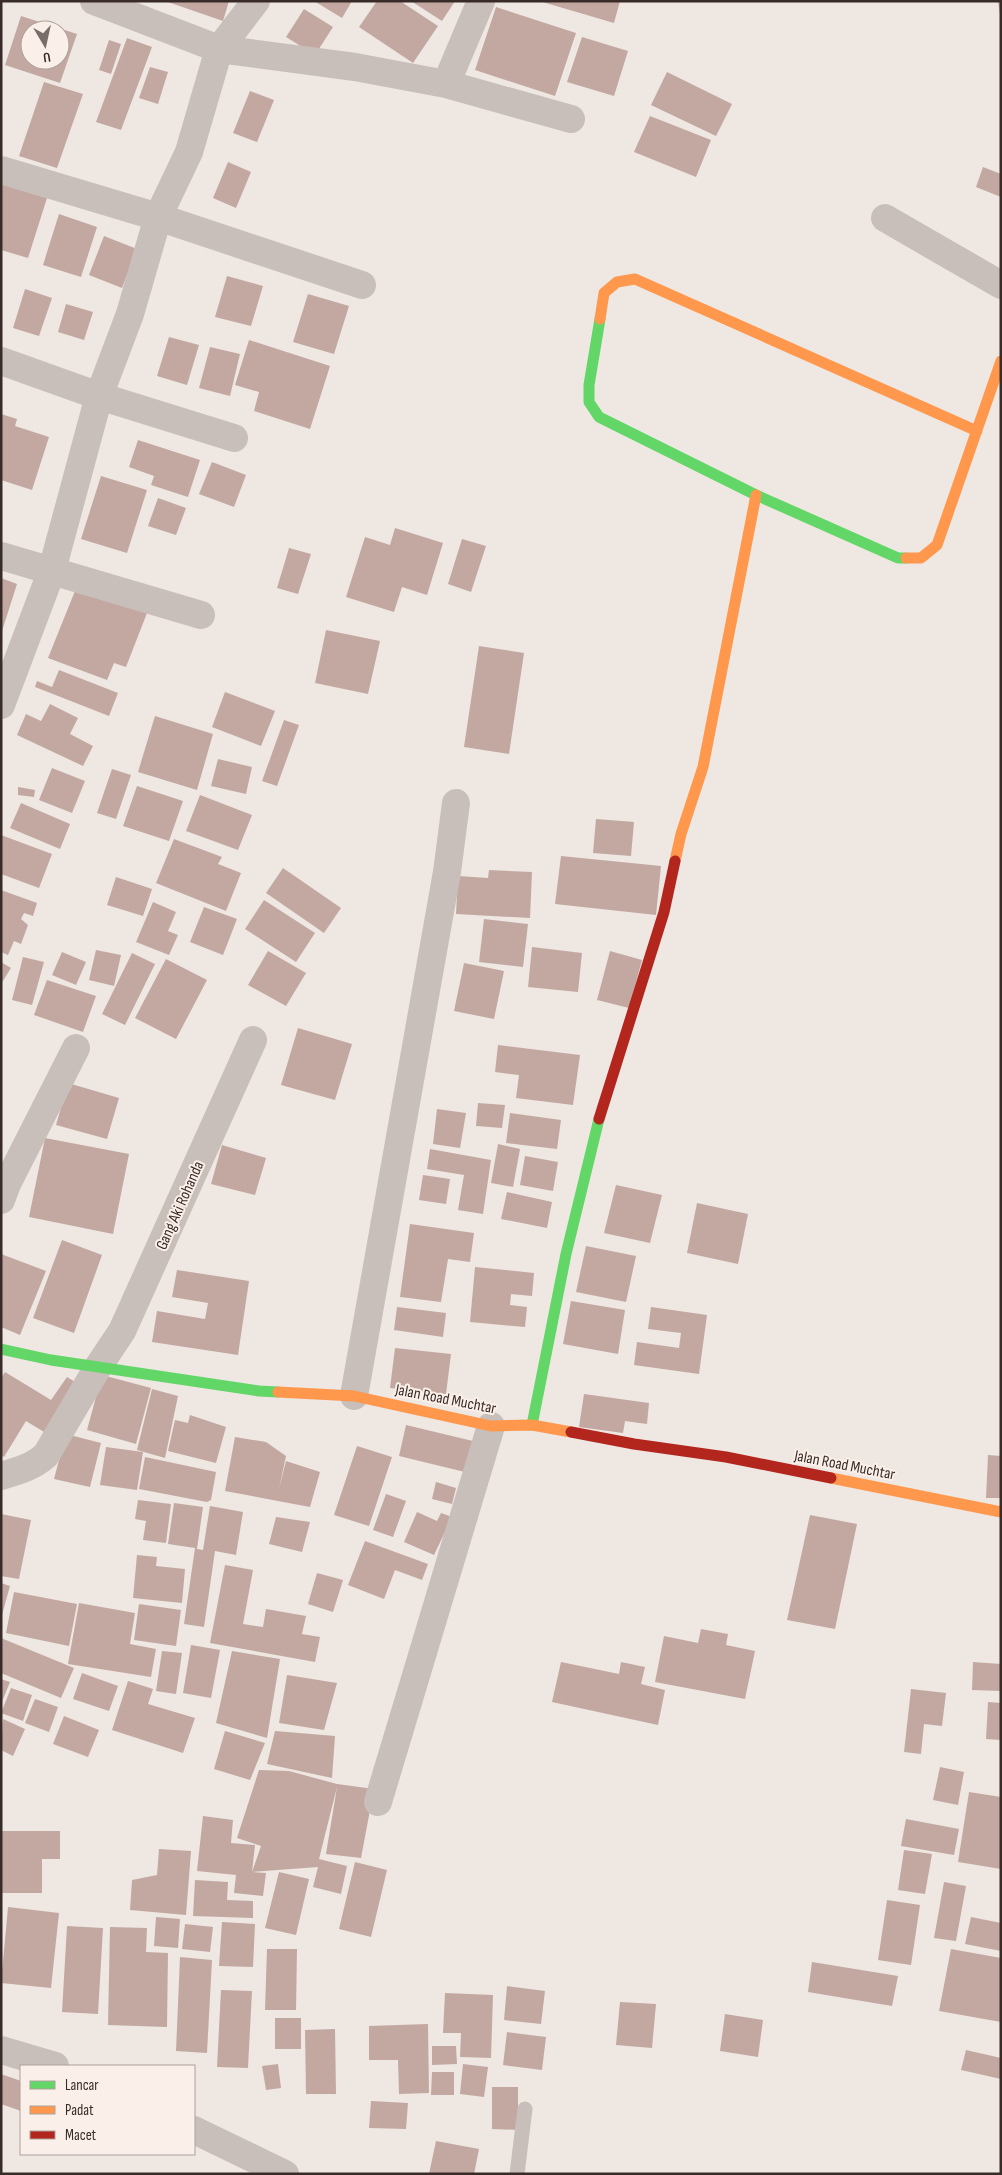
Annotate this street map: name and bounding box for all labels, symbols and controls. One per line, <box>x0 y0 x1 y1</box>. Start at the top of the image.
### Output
north arrow <box>20 20 70 70</box>
text: U <box>42 48 52 66</box>
street label: Gang Aki Rohanda <box>152 1158 208 1253</box>
street label: Jalan Road Muchtar <box>393 1380 498 1419</box>
street label: Jalan Road Muchtar <box>792 1446 897 1485</box>
legend <box>20 2065 195 2155</box>
text: Lancar <box>65 2076 99 2095</box>
text: Padat <box>65 2101 94 2120</box>
text: Macet <box>65 2126 97 2145</box>

